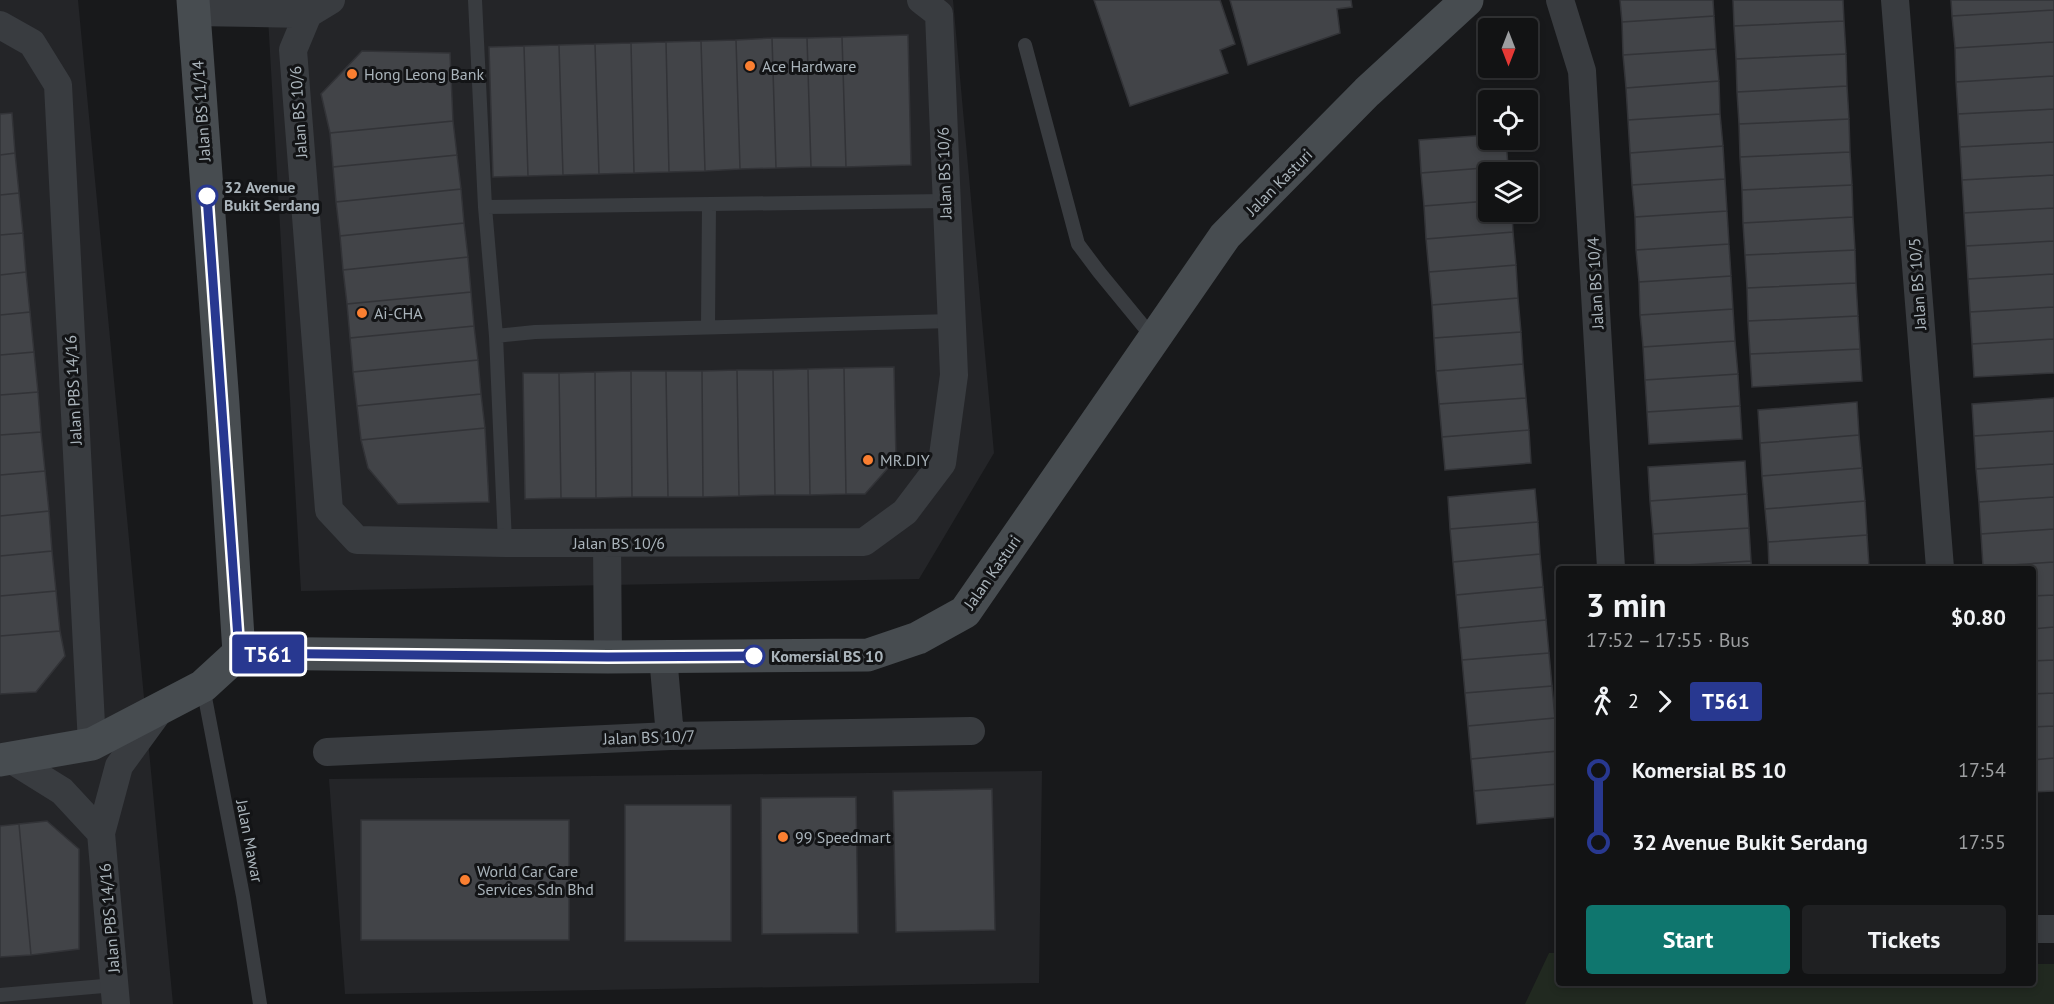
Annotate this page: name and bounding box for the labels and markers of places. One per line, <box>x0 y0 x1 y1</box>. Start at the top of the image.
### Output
place label: Ace Hardware <box>762 56 856 76</box>
marker: Ace Hardware <box>743 59 757 73</box>
place label: Hong Leong Bank <box>364 64 484 84</box>
marker: Hong Leong Bank <box>345 67 359 81</box>
place label: 32 Avenue Bukit Serdang <box>224 177 320 215</box>
marker: 32 Avenue Bukit Serdang <box>196 185 218 207</box>
place label: Ai-CHA <box>374 303 423 323</box>
marker: Ai-CHA <box>355 306 369 320</box>
place label: MR.DIY <box>880 450 930 470</box>
marker: MR.DIY <box>861 453 875 467</box>
marker: Komersial BS 10 <box>743 645 765 667</box>
place label: Komersial BS 10 <box>771 646 883 666</box>
place label: 99 Speedmart <box>795 827 891 847</box>
marker: 99 Speedmart <box>776 830 790 844</box>
place label: World Car Care Services Sdn Bhd <box>477 861 594 899</box>
marker: World Car Care Services Sdn Bhd <box>458 873 472 887</box>

